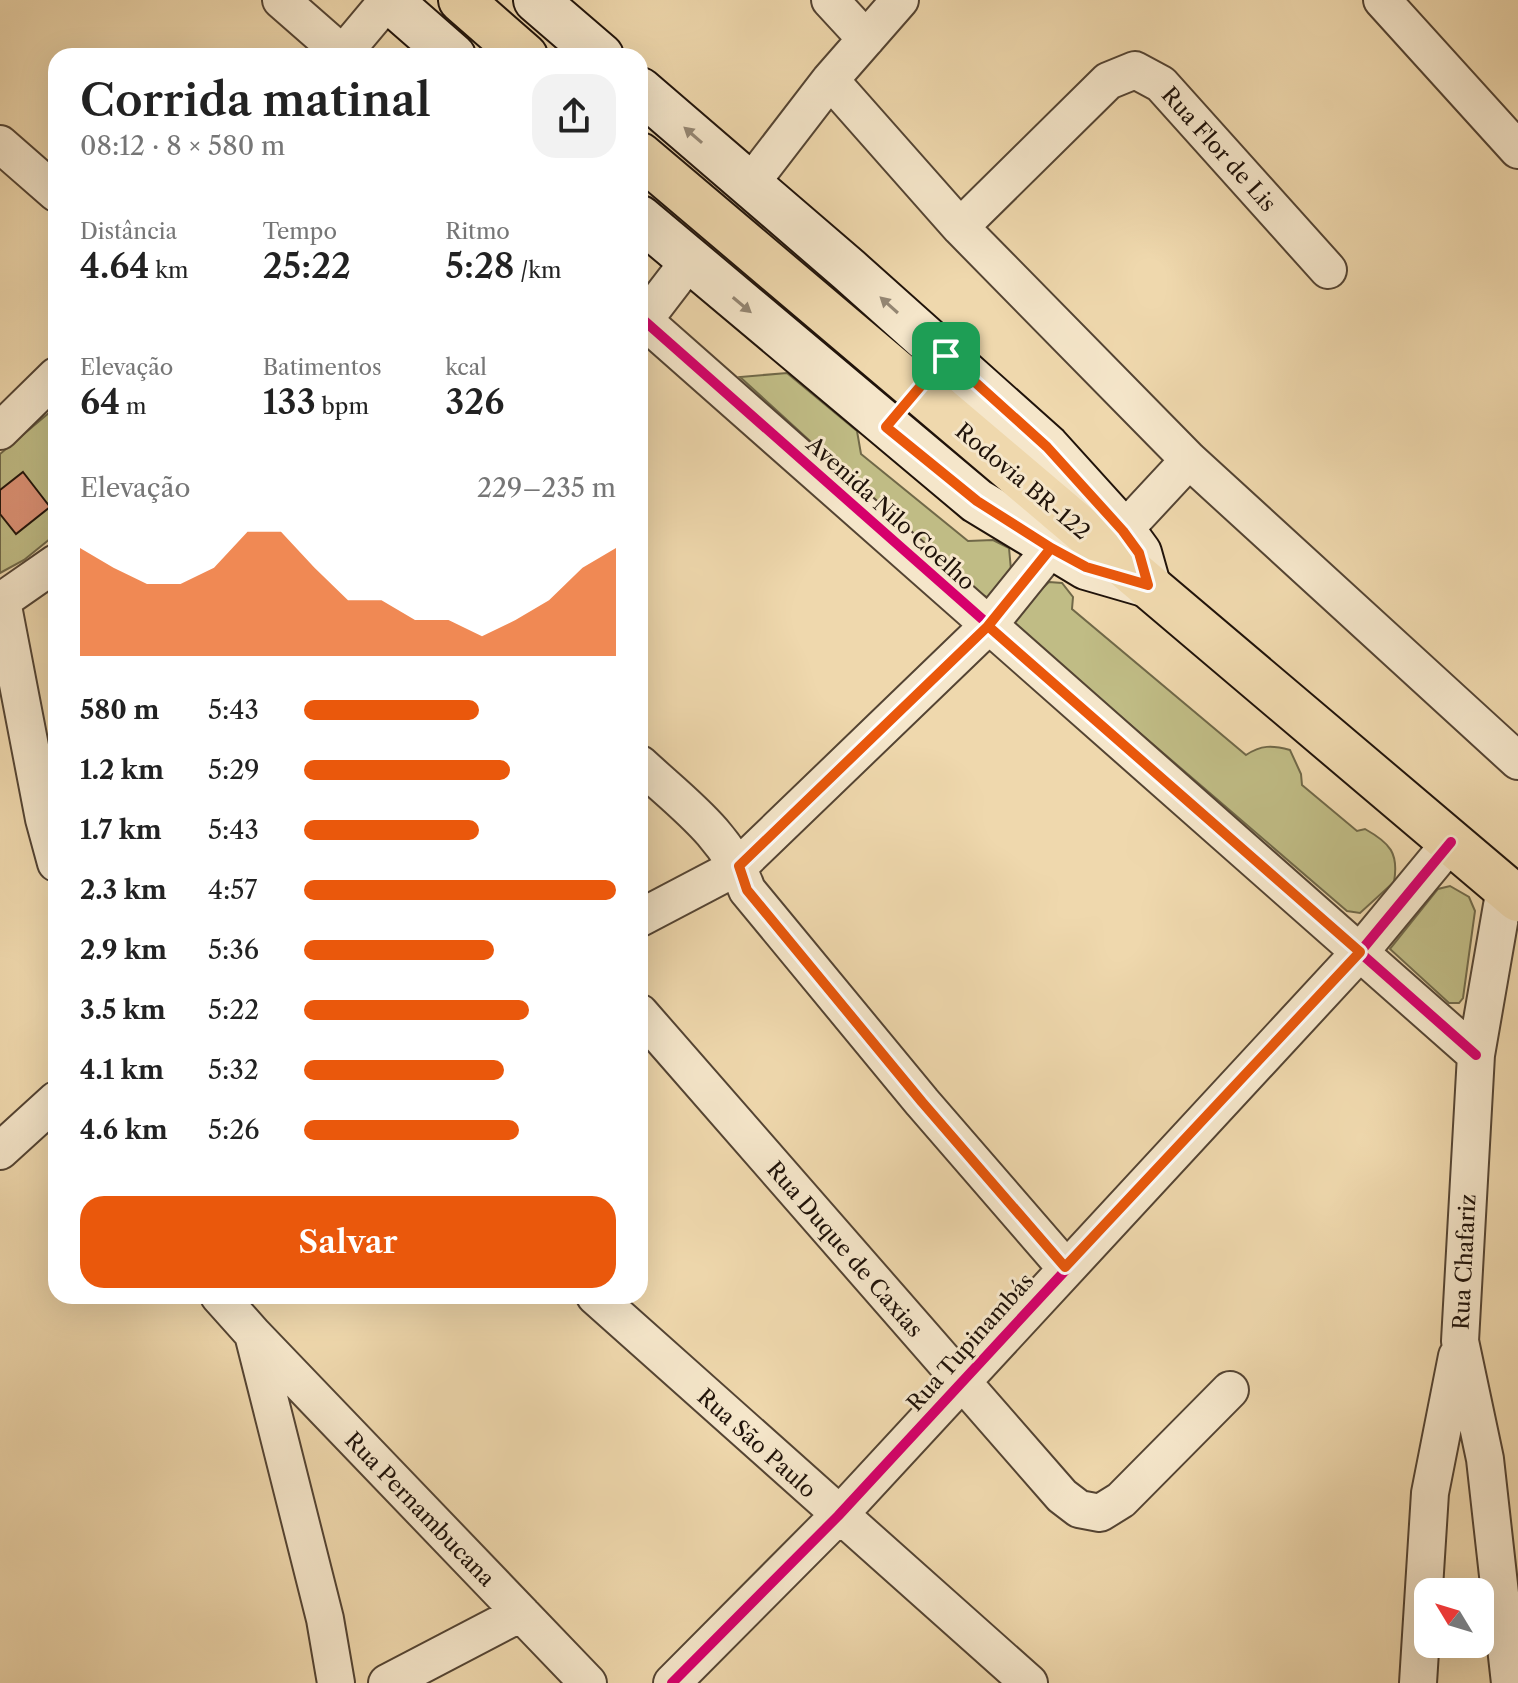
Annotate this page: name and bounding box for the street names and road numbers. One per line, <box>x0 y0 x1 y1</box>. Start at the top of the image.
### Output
street label: Rua Flor de Lis <box>1156 82 1282 217</box>
street label: Rodovia BR-122 <box>950 417 1095 545</box>
street label: Avenida Nilo Coelho <box>800 430 980 596</box>
street label: Rua Duque de Caxias <box>761 1156 928 1343</box>
street label: Rua Chafariz <box>1447 1193 1482 1331</box>
street label: Rua Tupinambás <box>901 1268 1039 1417</box>
street label: Rua São Paulo <box>692 1383 822 1504</box>
street label: Rua Pernambucana <box>339 1427 500 1592</box>

